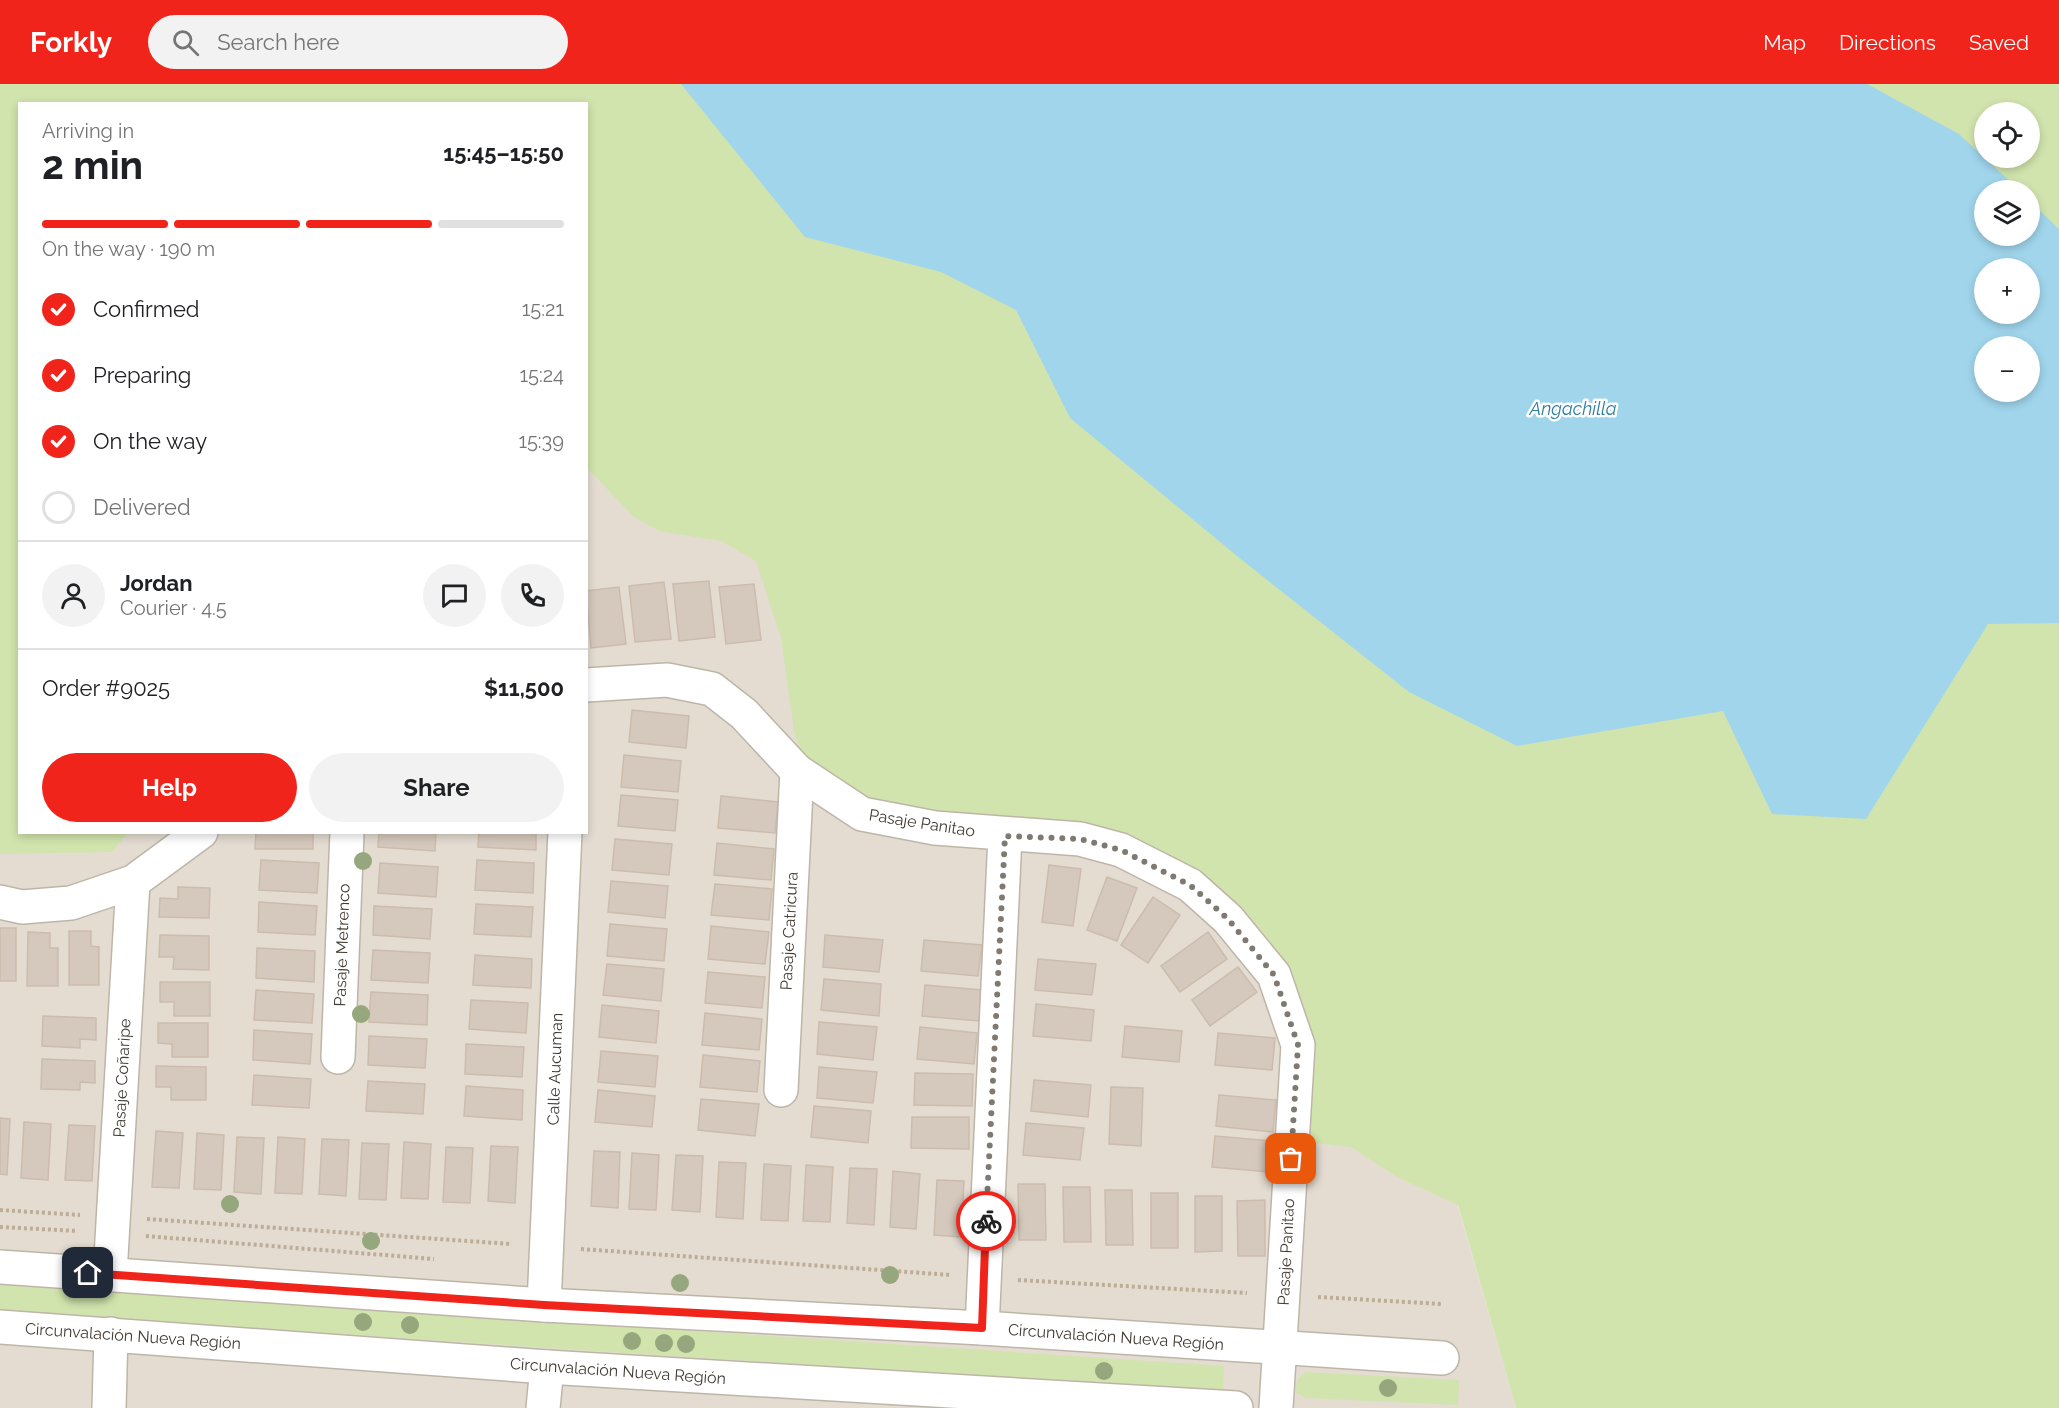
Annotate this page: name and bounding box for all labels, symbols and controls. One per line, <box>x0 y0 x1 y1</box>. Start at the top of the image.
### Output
search box <box>148 15 568 69</box>
text: Forkly <box>30 26 112 59</box>
icon: search <box>169 26 202 59</box>
text: Search here <box>217 29 339 55</box>
text: Map <box>1763 30 1806 55</box>
text: Directions <box>1839 30 1936 55</box>
text: Saved <box>1969 30 2029 55</box>
map controls <box>1974 102 2040 402</box>
button: locate <box>1974 102 2040 168</box>
text: Arriving in <box>42 119 134 143</box>
text: 15:45–15:50 <box>443 140 564 166</box>
text: 2 min <box>42 142 143 188</box>
button: layers <box>1974 180 2040 246</box>
text: On the way · 190 m <box>42 237 215 261</box>
button: + <box>1974 258 2040 324</box>
icon: check <box>42 293 75 326</box>
text: Confirmed <box>93 296 200 322</box>
text: 15:21 <box>522 297 564 321</box>
button: − <box>1974 336 2040 402</box>
icon: check <box>42 359 75 392</box>
text: Preparing <box>93 362 191 388</box>
text: 15:24 <box>519 363 564 387</box>
water label: Angachilla <box>1529 398 1617 419</box>
icon: check <box>42 425 75 458</box>
text: On the way <box>93 428 207 454</box>
text: 15:39 <box>518 429 564 453</box>
text: Delivered <box>93 494 191 520</box>
button: person <box>42 564 105 627</box>
button: chat <box>423 564 486 627</box>
button: phone <box>501 564 564 627</box>
text: Jordan <box>120 570 192 596</box>
text: Courier · 4.5 <box>120 596 227 620</box>
text: Order #9025 <box>42 675 170 701</box>
text: $11,500 <box>484 675 564 701</box>
button: Help <box>42 753 297 822</box>
button: Share <box>309 753 564 822</box>
street label: Pasaje Panitao <box>868 805 976 841</box>
street label: Pasaje Catricura <box>776 871 802 991</box>
street label: Pasaje Metrenco <box>330 883 354 1007</box>
street label: Calle Aucuman <box>544 1012 566 1126</box>
street label: Pasaje Coñaripe <box>109 1018 135 1138</box>
pin <box>1265 1133 1316 1184</box>
icon: bag <box>1274 1142 1307 1175</box>
courier <box>956 1191 1016 1251</box>
street label: Pasaje Panitao <box>1274 1198 1298 1306</box>
icon: bike <box>970 1205 1003 1238</box>
pin <box>62 1247 113 1298</box>
icon: home <box>71 1256 104 1289</box>
street label: Circunvalación Nueva Región <box>24 1319 242 1353</box>
street label: Circunvalación Nueva Región <box>1007 1320 1225 1354</box>
street label: Circunvalación Nueva Región <box>509 1354 727 1388</box>

